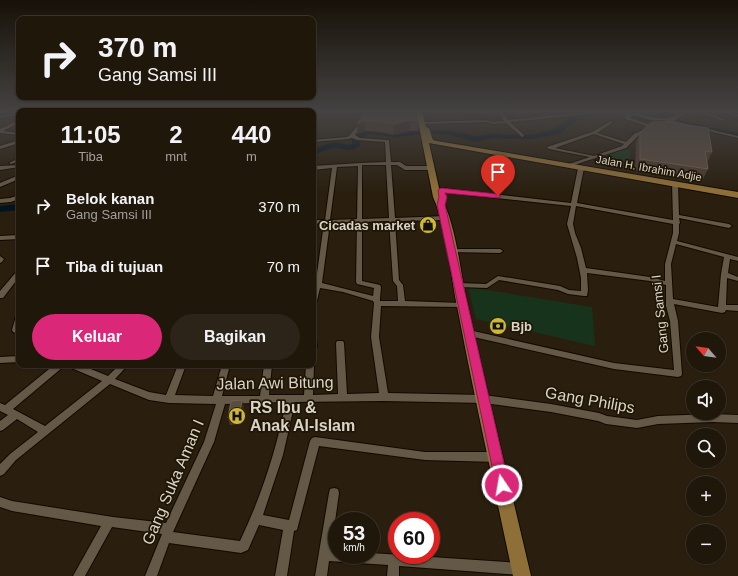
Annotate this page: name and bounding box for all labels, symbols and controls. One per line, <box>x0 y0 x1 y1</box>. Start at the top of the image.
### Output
icon: right <box>32 32 84 84</box>
text: 370 m <box>98 32 177 63</box>
text: Gang Samsi III <box>98 65 217 85</box>
text: 11:05 <box>61 121 121 148</box>
text: 2 <box>169 121 183 148</box>
text: 440 <box>231 121 271 148</box>
text: Tiba <box>78 149 103 164</box>
text: mnt <box>165 149 187 164</box>
text: m <box>246 149 257 164</box>
street label: Jalan H. Ibrahim Adjie <box>595 153 703 183</box>
pin <box>481 155 515 196</box>
icon: arrive <box>487 161 509 183</box>
text: Belok kanan <box>66 190 154 207</box>
icon: right <box>32 195 54 217</box>
text: 370 m <box>258 198 300 215</box>
text: Gang Samsi III <box>66 207 152 222</box>
shop icon: Cicadas market <box>418 215 438 235</box>
place label: Cicadas market <box>319 218 416 233</box>
icon: arrive <box>32 255 54 277</box>
text: Tiba di tujuan <box>66 258 163 275</box>
text: 70 m <box>267 258 300 275</box>
street label: Gang Samsi I <box>648 274 672 354</box>
button: Keluar <box>32 314 162 360</box>
button: Bagikan <box>170 314 300 360</box>
bank icon: Bjb <box>488 316 508 336</box>
place label: Bjb <box>511 319 532 334</box>
north arrow <box>686 332 726 372</box>
map controls <box>686 332 726 564</box>
street label: Jalan Awi Bitung <box>216 373 334 393</box>
button: sound <box>686 380 726 420</box>
street label: Gang Philips <box>544 384 636 416</box>
place label: RS Ibu & Anak Al-Islam <box>250 399 355 434</box>
hospital icon: RS Ibu & Anak Al-Islam <box>227 406 247 426</box>
street label: Gang Suka Aman I <box>139 417 207 547</box>
button: search <box>686 428 726 468</box>
position arrow <box>481 464 523 506</box>
button: + <box>686 476 726 516</box>
speed limit sign: 60 <box>388 512 440 564</box>
text: 53 <box>343 522 365 544</box>
button: − <box>686 524 726 564</box>
text: km/h <box>343 542 365 553</box>

